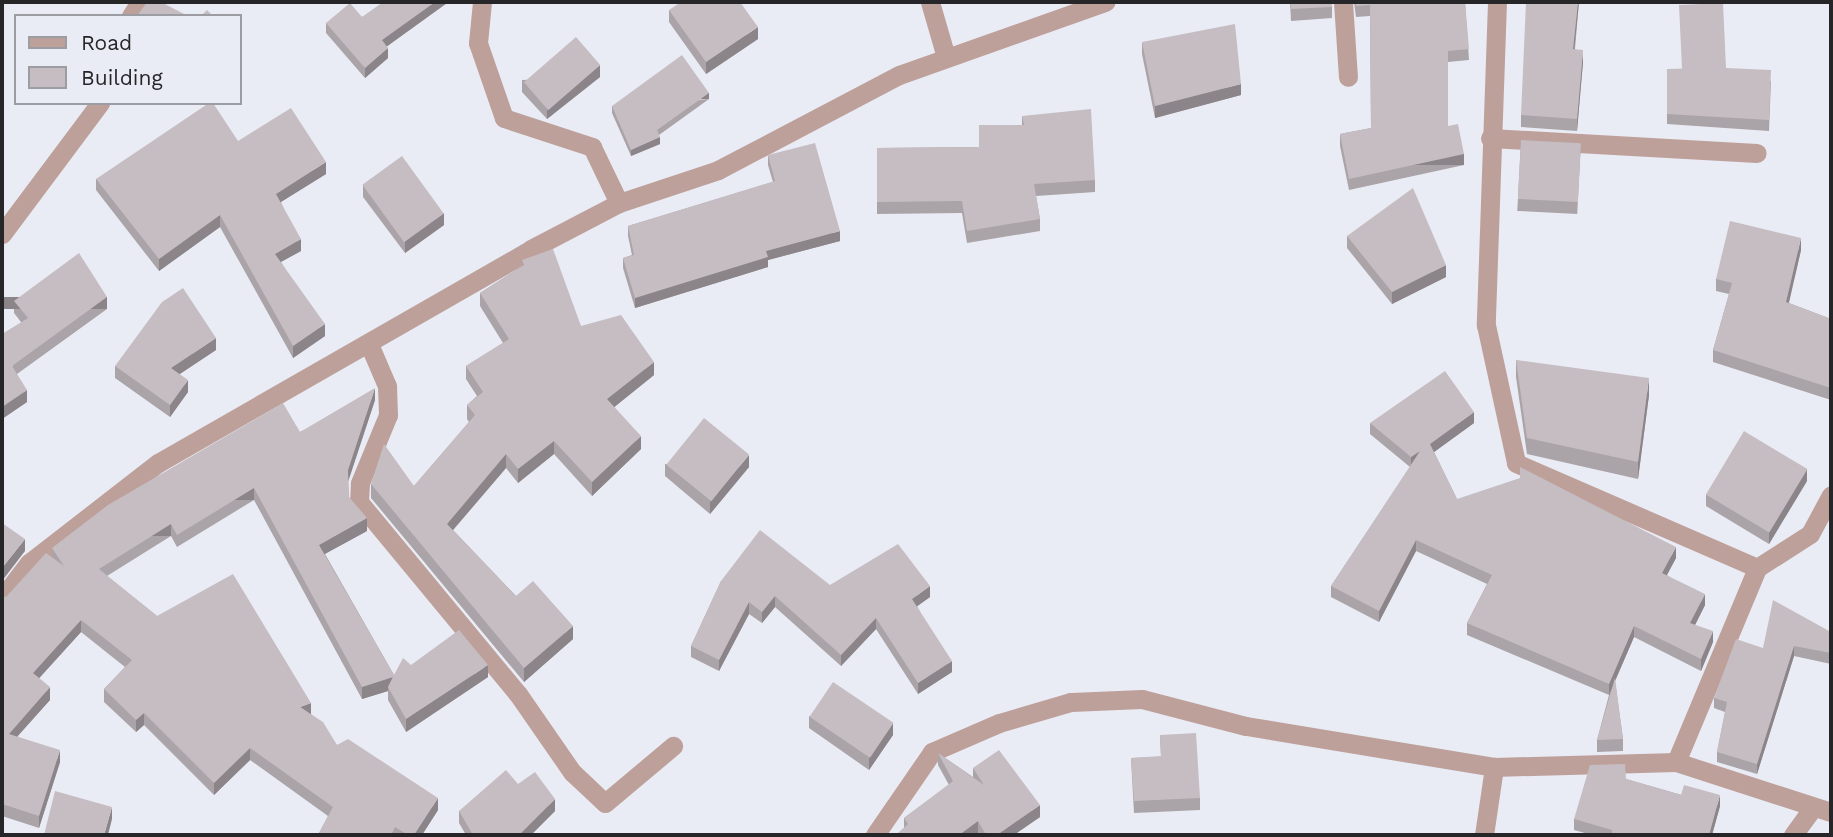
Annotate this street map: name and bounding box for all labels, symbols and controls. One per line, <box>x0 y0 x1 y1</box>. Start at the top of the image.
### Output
legend <box>14 14 242 105</box>
text: Road <box>81 30 132 55</box>
text: Building <box>81 65 163 90</box>

